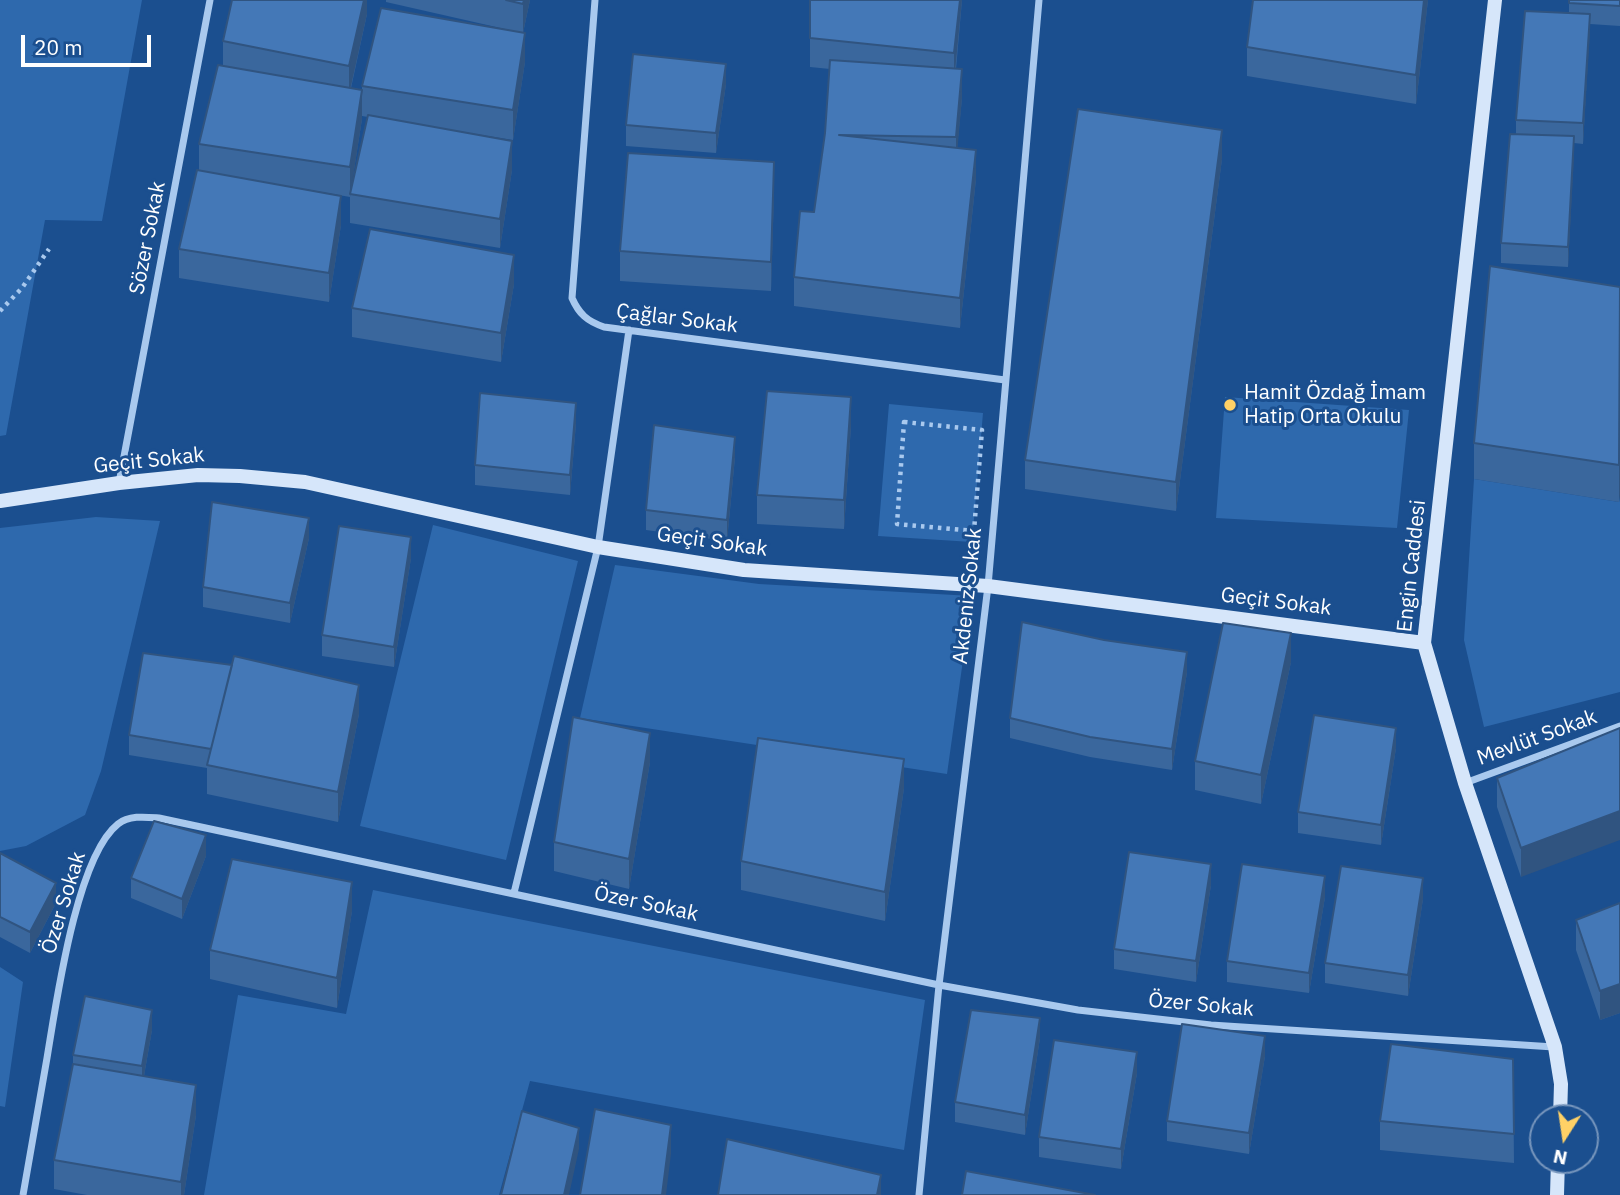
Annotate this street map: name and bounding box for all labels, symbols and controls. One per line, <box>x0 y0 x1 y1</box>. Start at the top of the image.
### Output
scale bar <box>24 21 154 65</box>
text: 20 m <box>34 33 83 61</box>
street label: Sözer Sokak <box>125 179 171 297</box>
street label: Çağlar Sokak <box>615 299 739 339</box>
place label: Hamit Özdağ İmam Hatip Orta Okulu <box>1244 380 1426 430</box>
marker: Hamit Özdağ İmam Hatip Orta Okulu <box>1222 397 1238 413</box>
street label: Geçit Sokak <box>92 443 206 479</box>
street label: Engin Caddesi <box>1393 499 1431 633</box>
street label: Geçit Sokak <box>655 522 769 562</box>
street label: Akdeniz Sokak <box>948 527 988 665</box>
street label: Geçit Sokak <box>1219 583 1333 621</box>
street label: Mevlüt Sokak <box>1474 705 1600 771</box>
street label: Özer Sokak <box>36 849 92 957</box>
street label: Özer Sokak <box>592 881 700 927</box>
street label: Özer Sokak <box>1147 988 1255 1022</box>
north arrow <box>1529 1104 1599 1174</box>
text: N <box>1551 1144 1569 1171</box>

